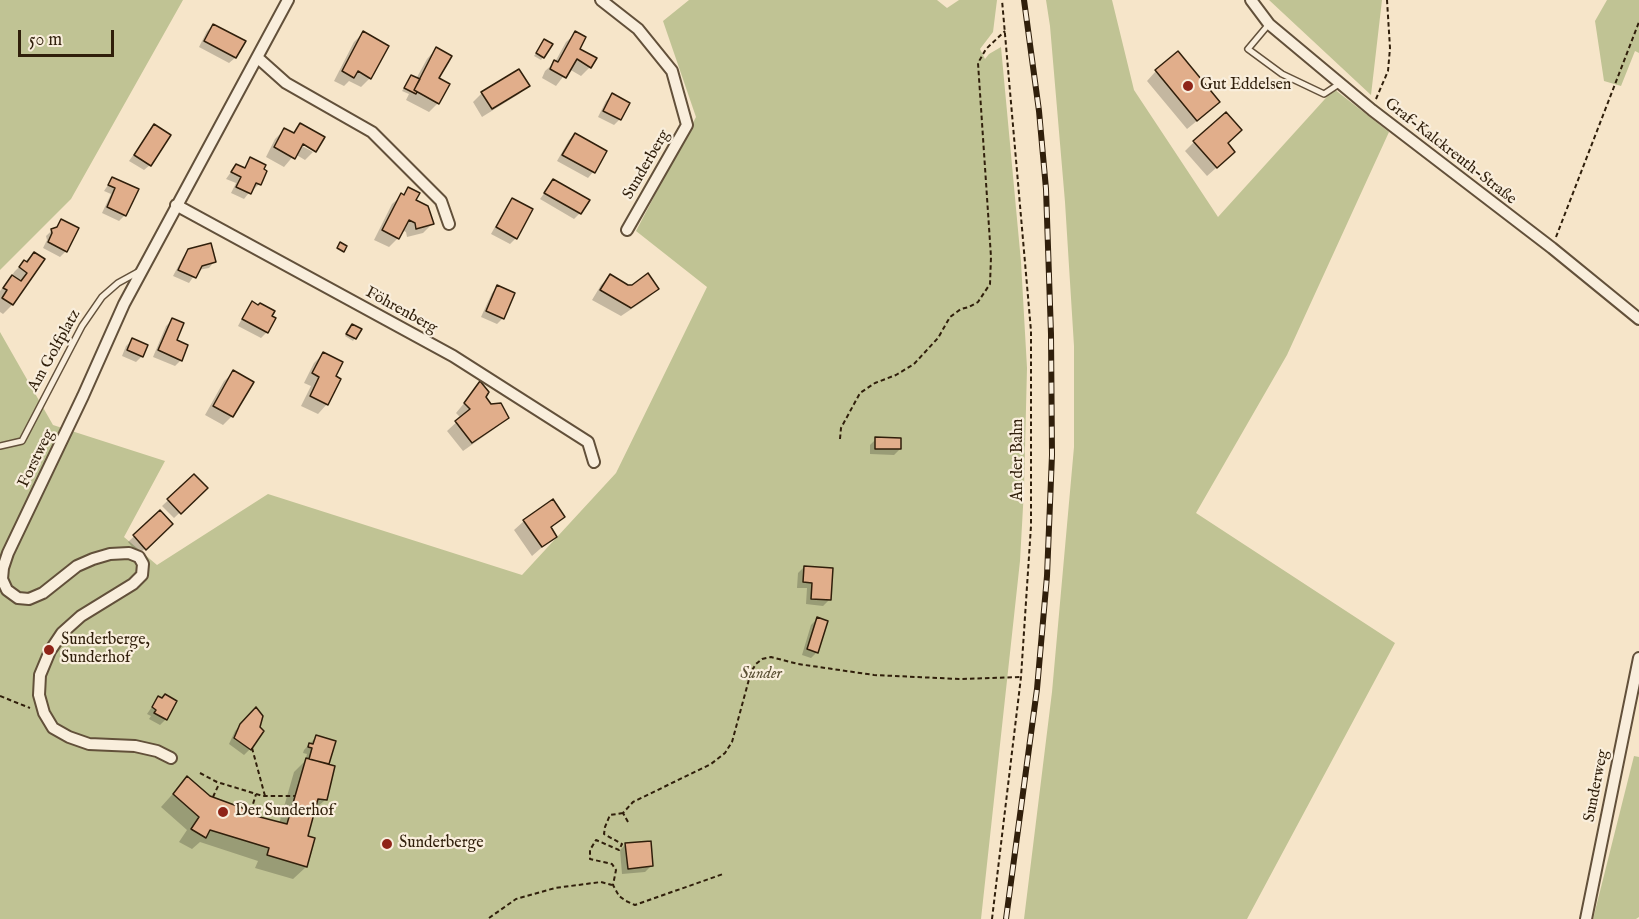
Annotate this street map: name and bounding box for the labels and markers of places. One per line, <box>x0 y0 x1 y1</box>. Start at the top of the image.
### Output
place label: Gut Eddelsen <box>1200 76 1291 96</box>
marker: Gut Eddelsen <box>1181 79 1195 93</box>
place label: Sunderberge, Sunderhof <box>61 631 150 669</box>
marker: Sunderberge, Sunderhof <box>42 643 56 657</box>
place label: Der Sunderhof <box>235 802 334 822</box>
marker: Der Sunderhof <box>216 805 230 819</box>
place label: Sunderberge <box>399 834 484 854</box>
marker: Sunderberge <box>380 837 394 851</box>

